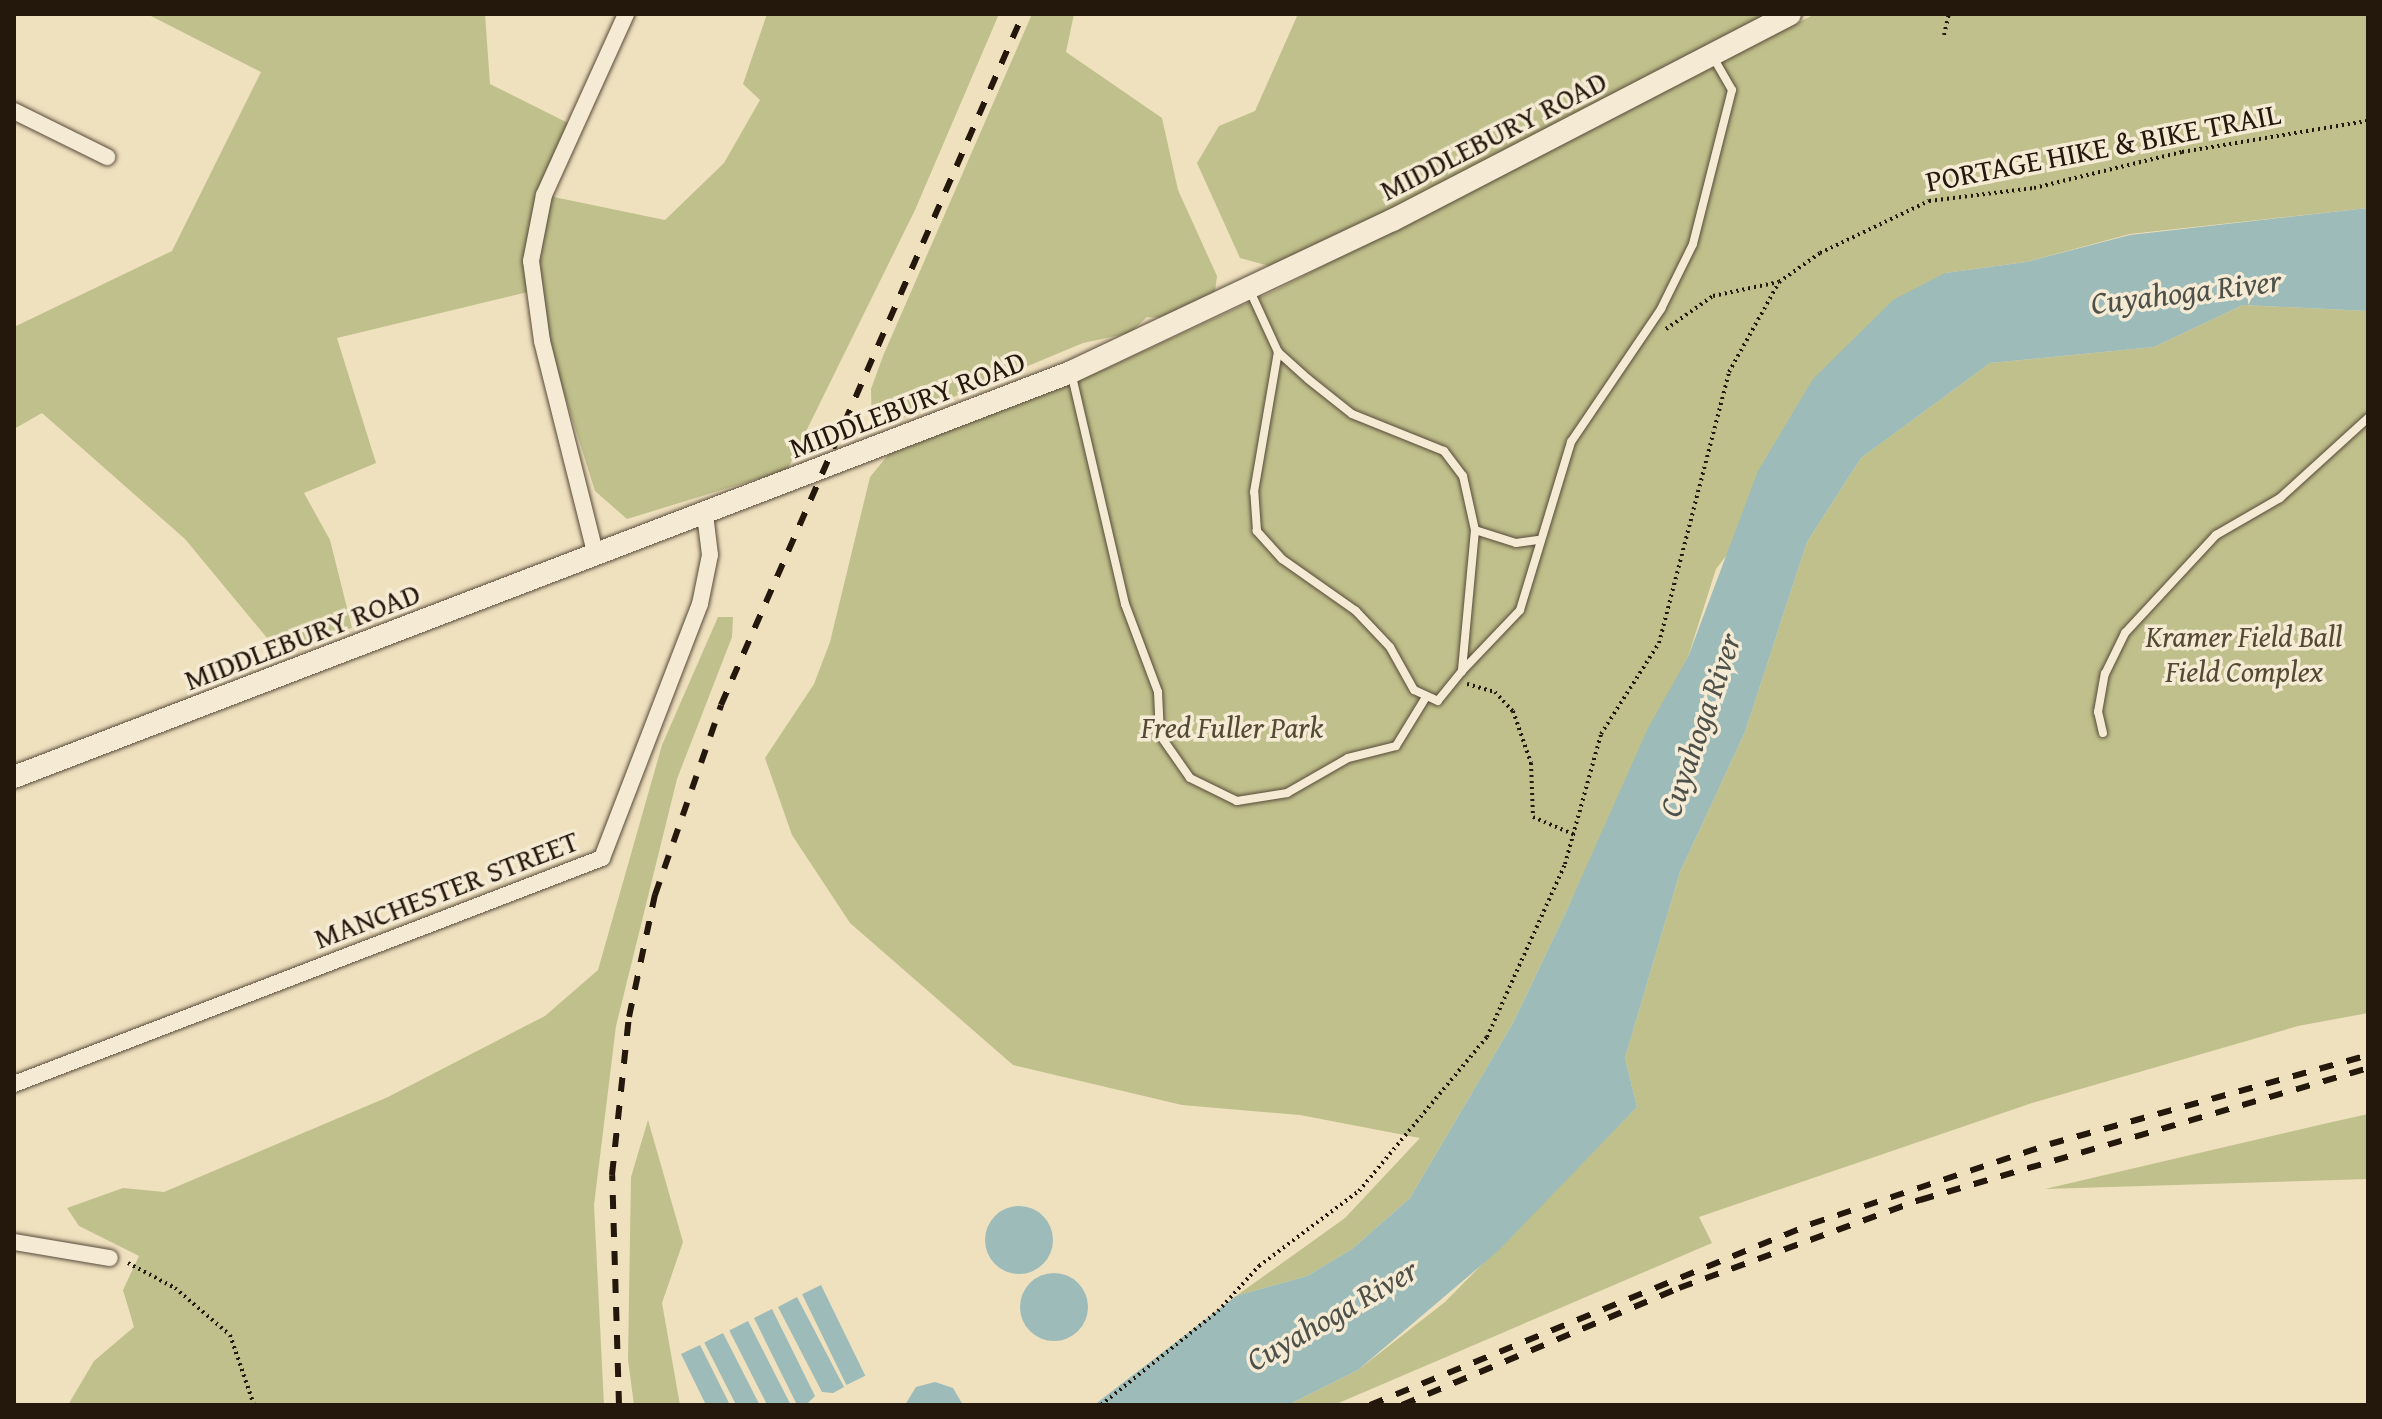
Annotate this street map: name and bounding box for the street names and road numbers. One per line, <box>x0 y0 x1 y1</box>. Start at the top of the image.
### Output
street label: MIDDLEBURY ROAD <box>1374 62 1612 208</box>
street label: PORTAGE HIKE & BIKE TRAIL <box>1923 95 2283 199</box>
street label: MIDDLEBURY ROAD <box>784 342 1030 466</box>
street label: MIDDLEBURY ROAD <box>179 574 425 698</box>
street label: MANCHESTER STREET <box>309 822 583 956</box>

